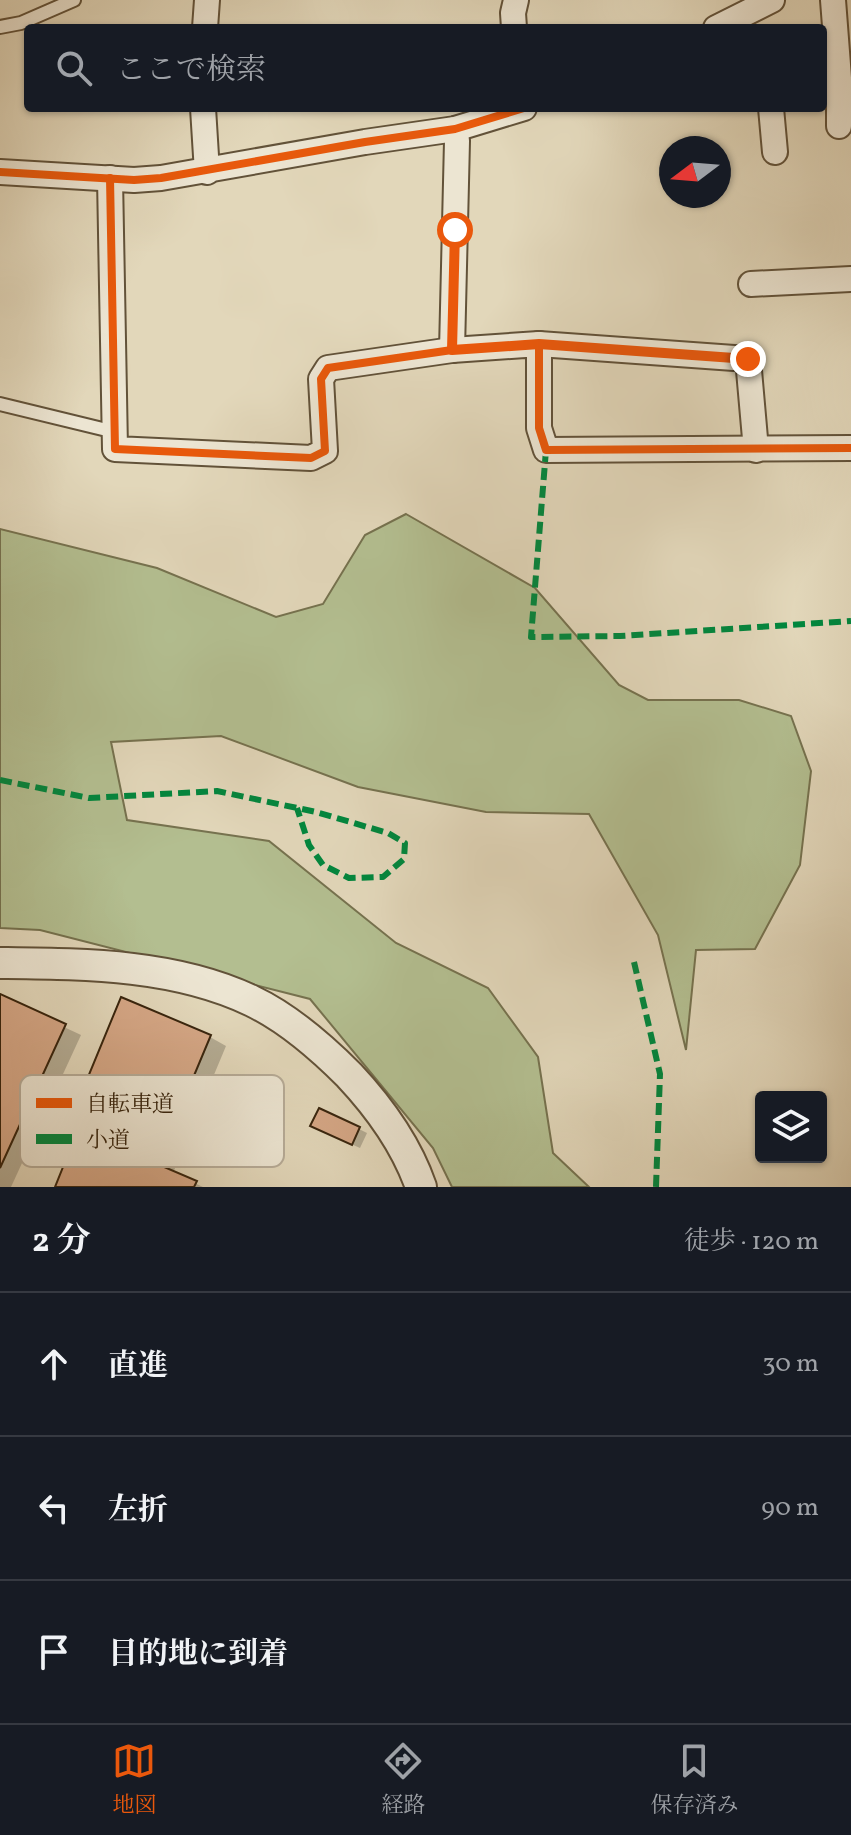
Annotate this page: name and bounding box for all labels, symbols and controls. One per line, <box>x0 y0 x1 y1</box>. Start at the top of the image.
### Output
search box <box>24 24 827 112</box>
icon: search <box>52 46 96 90</box>
text: ここで検索 <box>116 50 266 92</box>
north arrow <box>659 136 731 208</box>
route start <box>437 212 473 248</box>
route end <box>730 341 766 377</box>
legend <box>20 1075 284 1167</box>
text: 自転車道 <box>86 1090 174 1121</box>
map controls <box>755 1091 827 1163</box>
button: layers <box>755 1091 827 1163</box>
text: 小道 <box>86 1126 130 1157</box>
text: 2 分 <box>32 1219 90 1266</box>
text: 徒歩 · 120 m <box>684 1224 819 1260</box>
icon: ahead <box>32 1342 76 1386</box>
text: 直進 <box>108 1346 168 1388</box>
text: 30 m <box>762 1346 819 1382</box>
icon: left <box>32 1486 76 1530</box>
text: 左折 <box>108 1490 168 1532</box>
text: 90 m <box>761 1490 819 1526</box>
icon: arrive <box>32 1630 76 1674</box>
text: 目的地に到着 <box>108 1634 288 1676</box>
tab: 地図 <box>112 1739 157 1822</box>
tab: 経路 <box>381 1739 426 1822</box>
tab: 保存済み <box>650 1739 739 1822</box>

